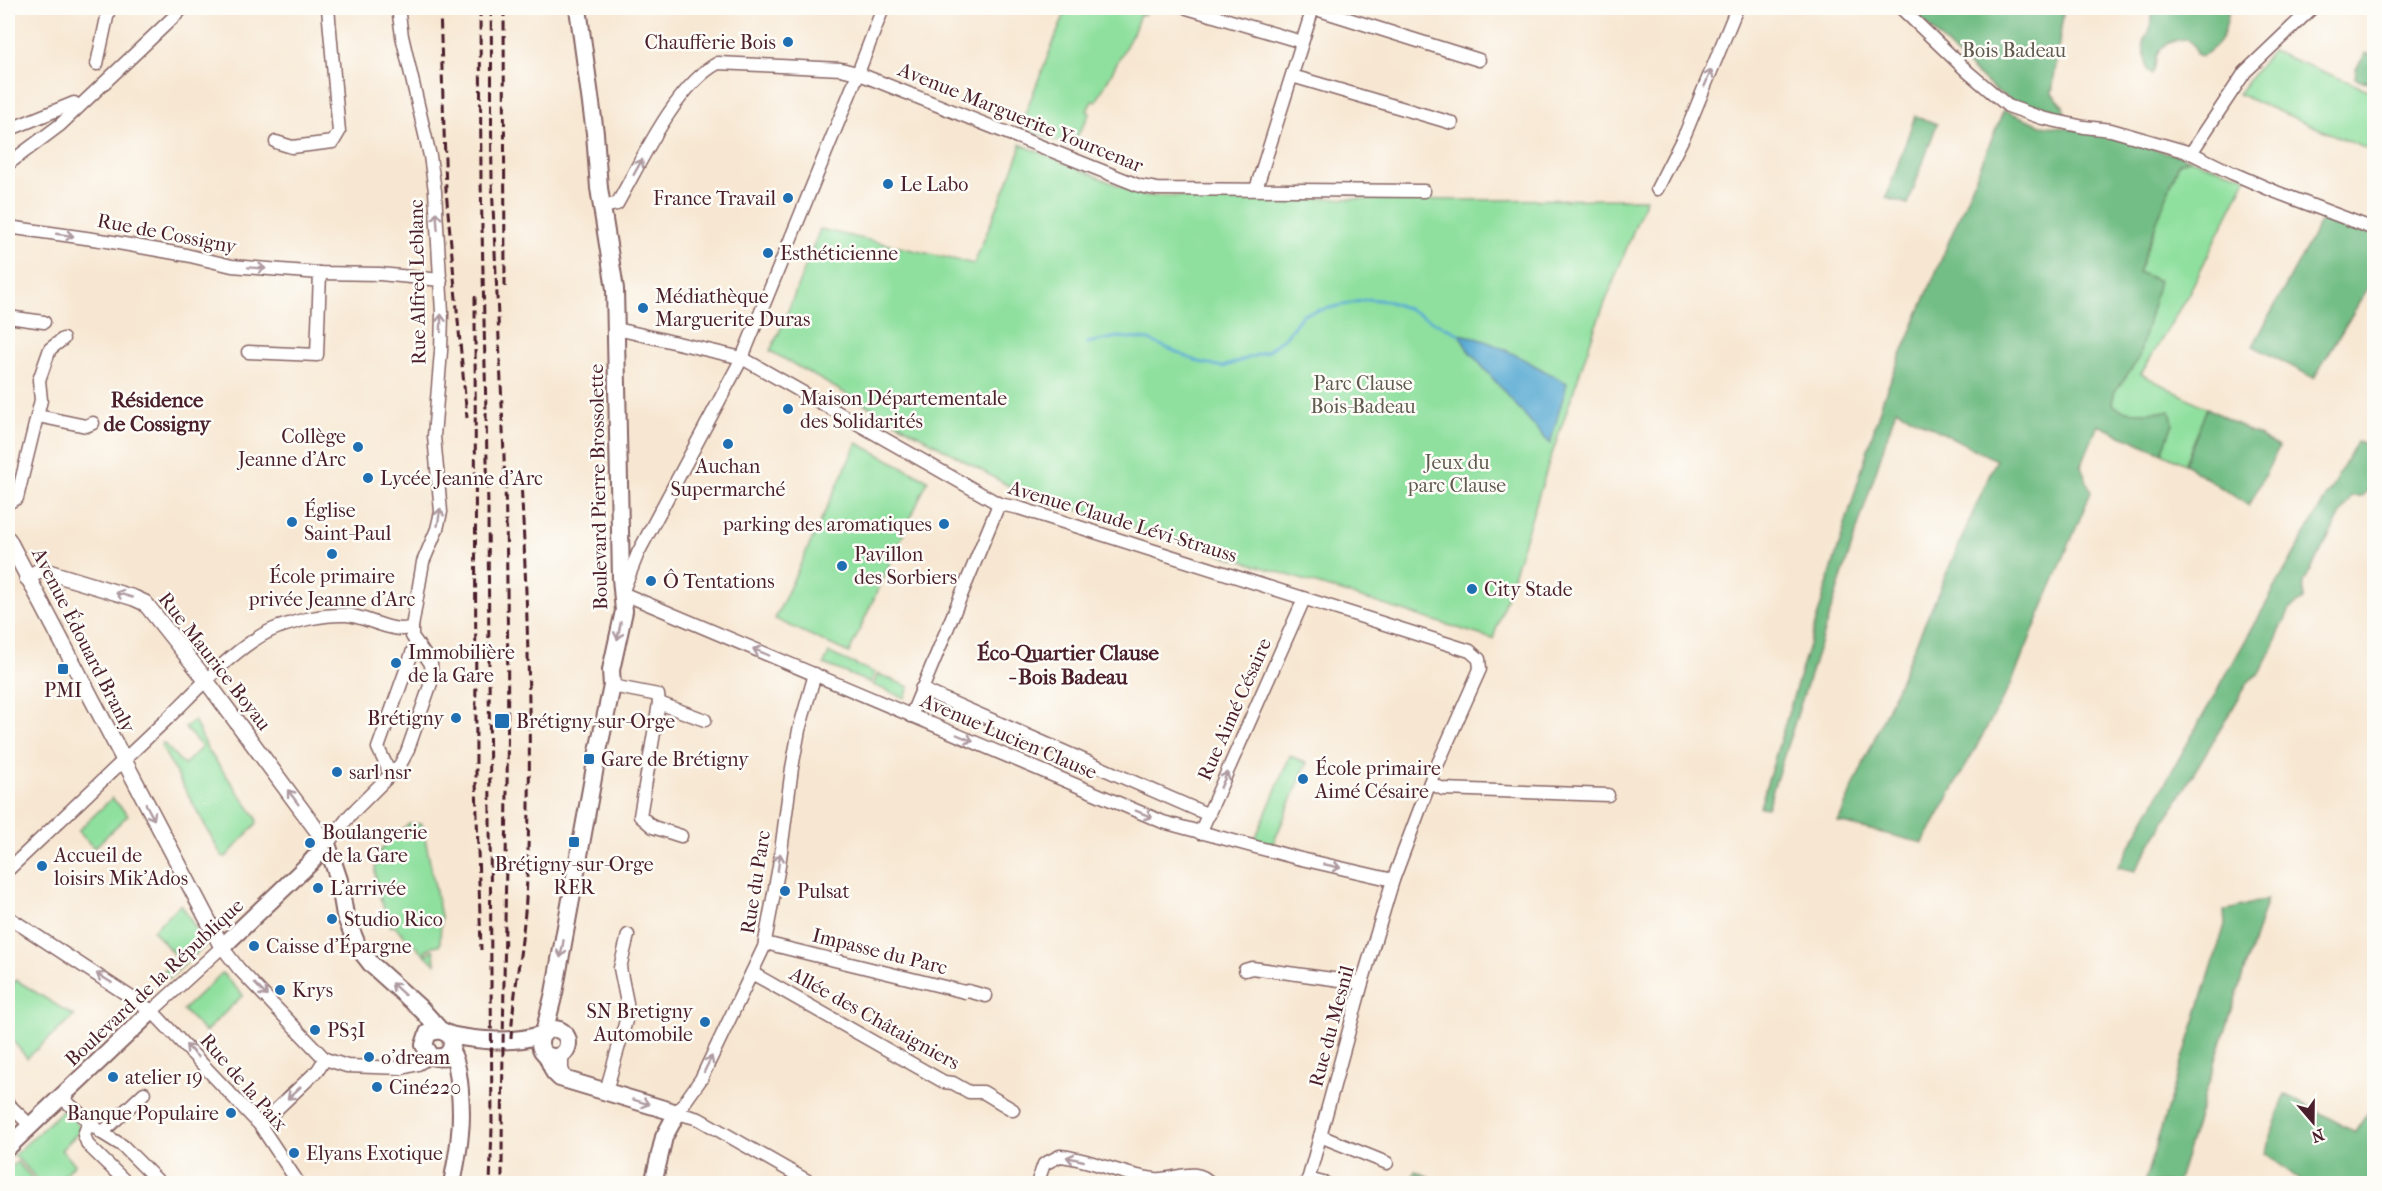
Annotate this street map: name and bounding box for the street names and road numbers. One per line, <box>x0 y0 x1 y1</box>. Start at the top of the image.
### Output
street label: Avenue Marguerite Yourcenar <box>894 57 1147 177</box>
street label: Rue Alfred Leblanc <box>405 199 430 365</box>
street label: Rue de Cossigny <box>95 209 240 259</box>
street label: Boulevard Pierre Brossolette <box>585 364 612 610</box>
street label: Avenue Claude Lévi-Strauss <box>1005 475 1240 567</box>
street label: Avenue Édouard Branly <box>27 543 142 738</box>
street label: Rue Maurice Boyau <box>153 588 276 736</box>
street label: Rue Aimé Césaire <box>1193 634 1276 784</box>
street label: Avenue Lucien Clause <box>916 689 1100 784</box>
street label: Rue du Parc <box>736 829 775 935</box>
street label: Boulevard de la République <box>60 894 248 1071</box>
street label: Impasse du Parc <box>810 924 950 979</box>
street label: Allée des Châtaigniers <box>785 962 964 1075</box>
street label: Rue du Mesnil <box>1304 963 1359 1089</box>
street label: Rue de la Paix <box>195 1029 292 1136</box>

